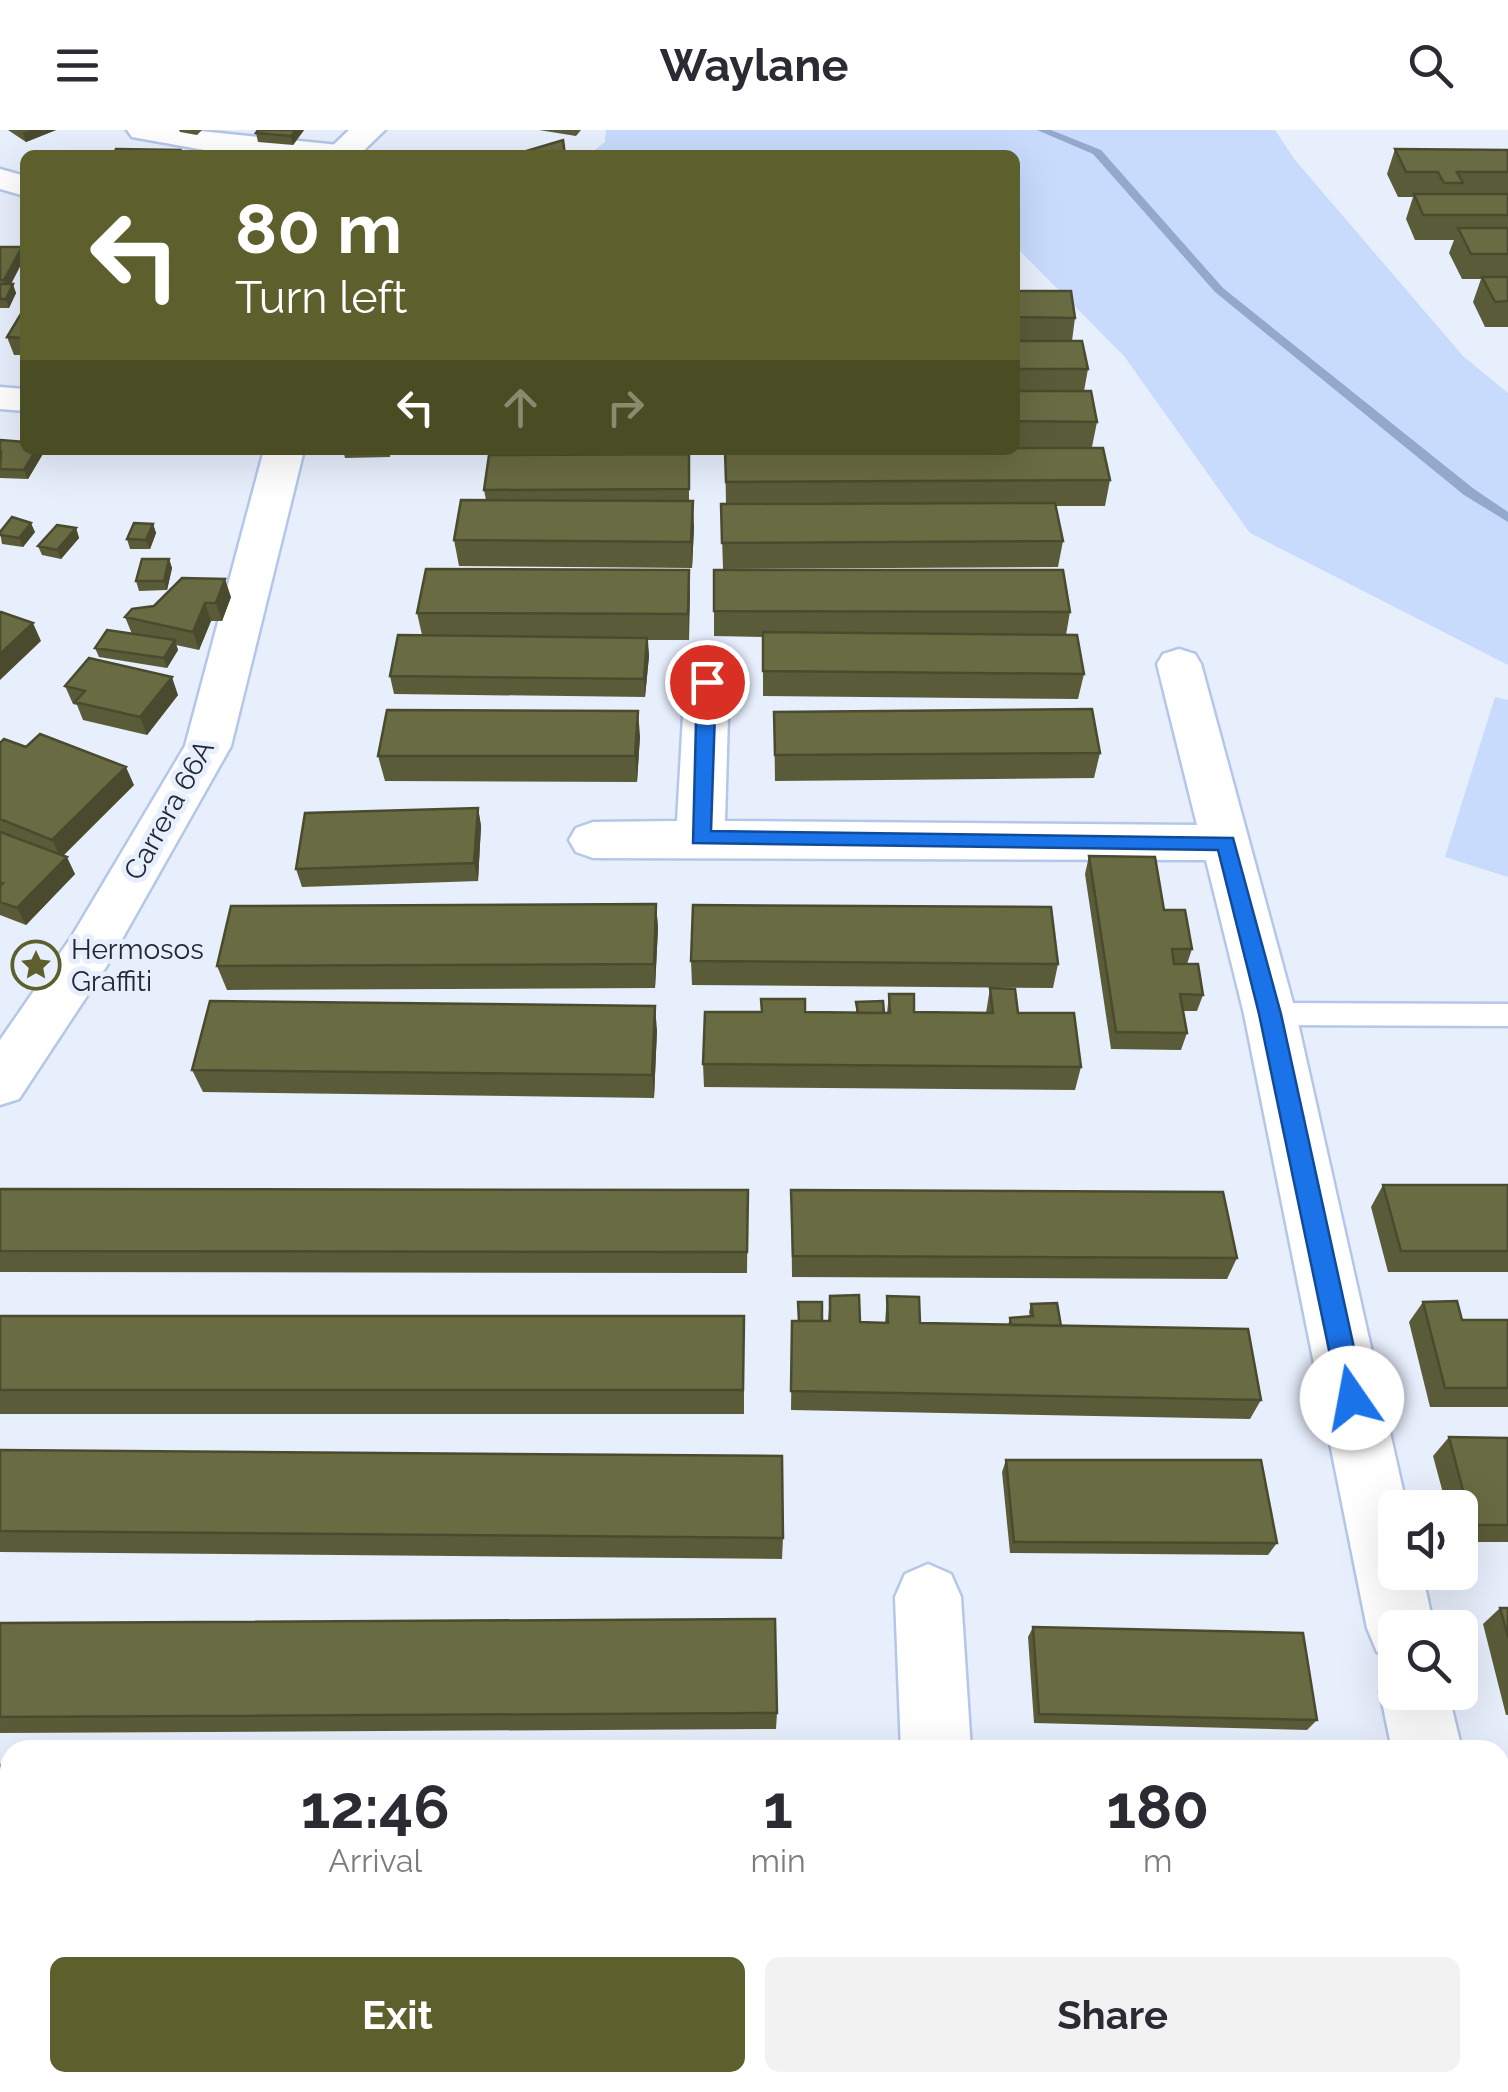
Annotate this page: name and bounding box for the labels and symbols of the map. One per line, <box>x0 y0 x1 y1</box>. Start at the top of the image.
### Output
pin <box>665 640 750 725</box>
street label: Carrera 66A <box>117 734 221 886</box>
place label: Hermosos Graffiti <box>71 933 204 998</box>
place icon: Hermosos Graffiti <box>10 939 62 991</box>
position arrow <box>1300 1346 1404 1450</box>

